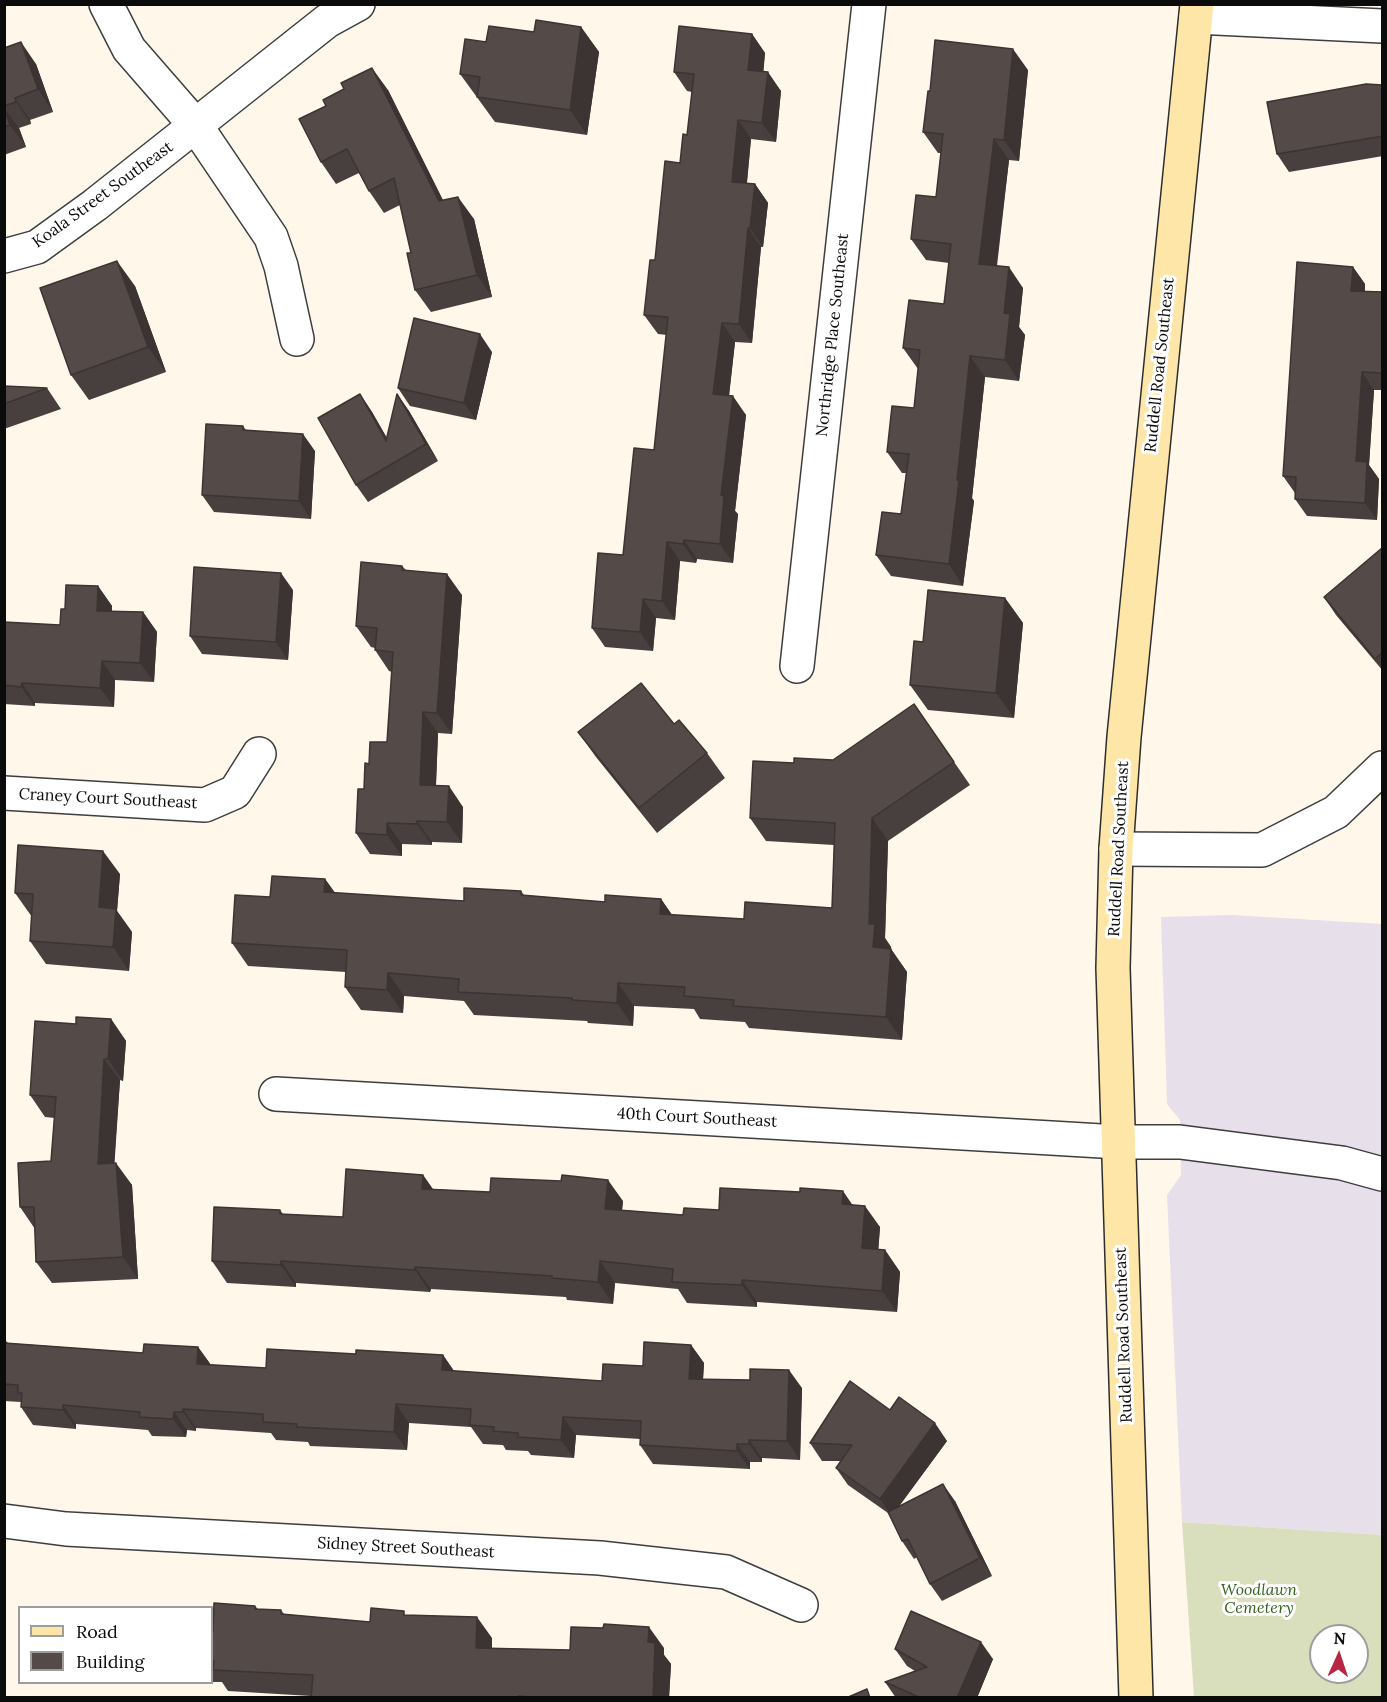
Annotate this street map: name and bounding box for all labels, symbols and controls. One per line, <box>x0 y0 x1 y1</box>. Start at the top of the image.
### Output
street label: Koala Street Southeast <box>29 138 177 252</box>
street label: Northridge Place Southeast <box>813 232 853 438</box>
street label: Ruddell Road Southeast <box>1141 277 1179 453</box>
street label: Ruddell Road Southeast <box>1105 761 1133 937</box>
street label: Craney Court Southeast <box>18 785 198 813</box>
street label: 40th Court Southeast <box>616 1104 778 1132</box>
street label: Ruddell Road Southeast <box>1111 1247 1137 1423</box>
street label: Sidney Street Southeast <box>317 1534 495 1562</box>
park label: Woodlawn Cemetery <box>1221 1580 1297 1618</box>
legend <box>18 1606 213 1684</box>
text: Road <box>76 1620 118 1643</box>
north arrow <box>1309 1624 1369 1684</box>
text: N <box>1333 1628 1347 1648</box>
text: Building <box>76 1650 144 1673</box>

